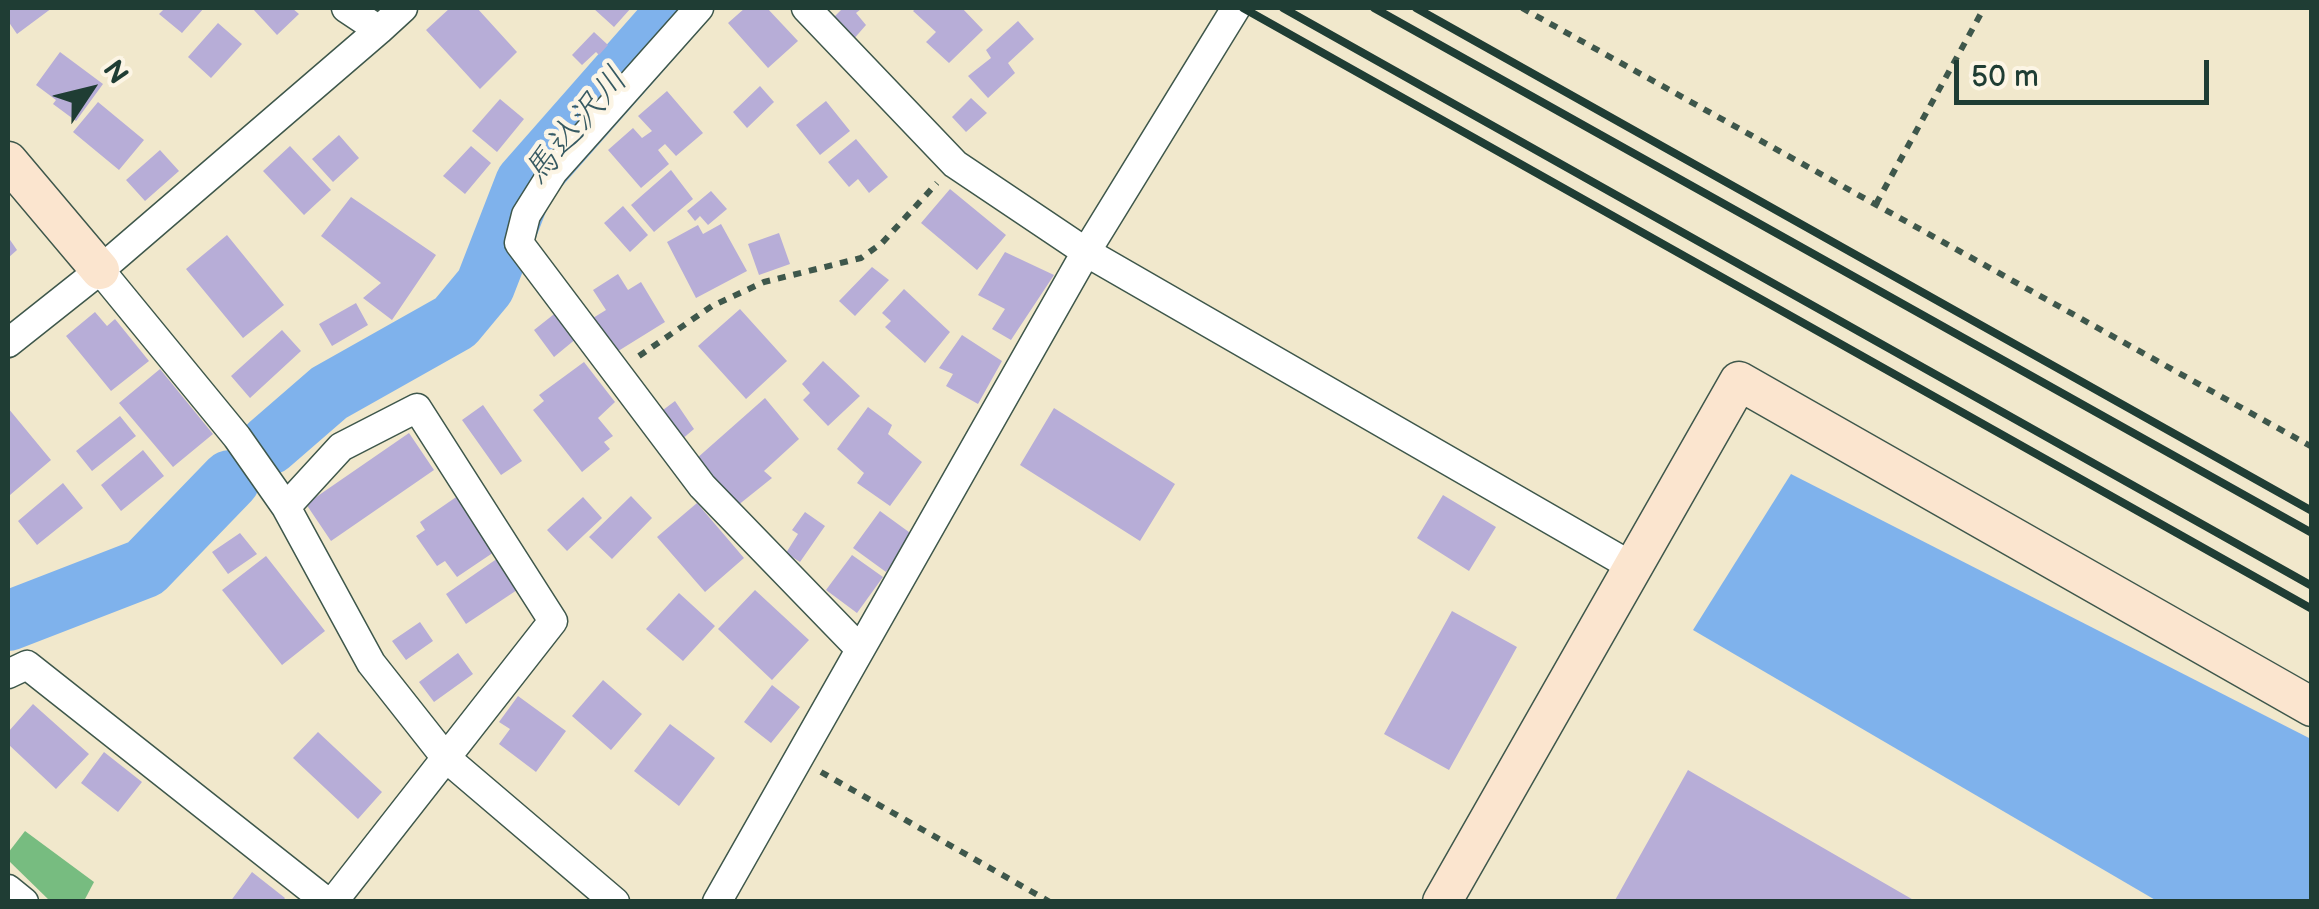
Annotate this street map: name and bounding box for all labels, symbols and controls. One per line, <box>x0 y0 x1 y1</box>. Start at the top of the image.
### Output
north arrow <box>40 40 140 140</box>
scale bar <box>1959 40 2214 102</box>
text: N <box>95 54 135 91</box>
text: 50 m <box>1971 59 2039 95</box>
water label: 馬込沢川 <box>516 60 638 194</box>

